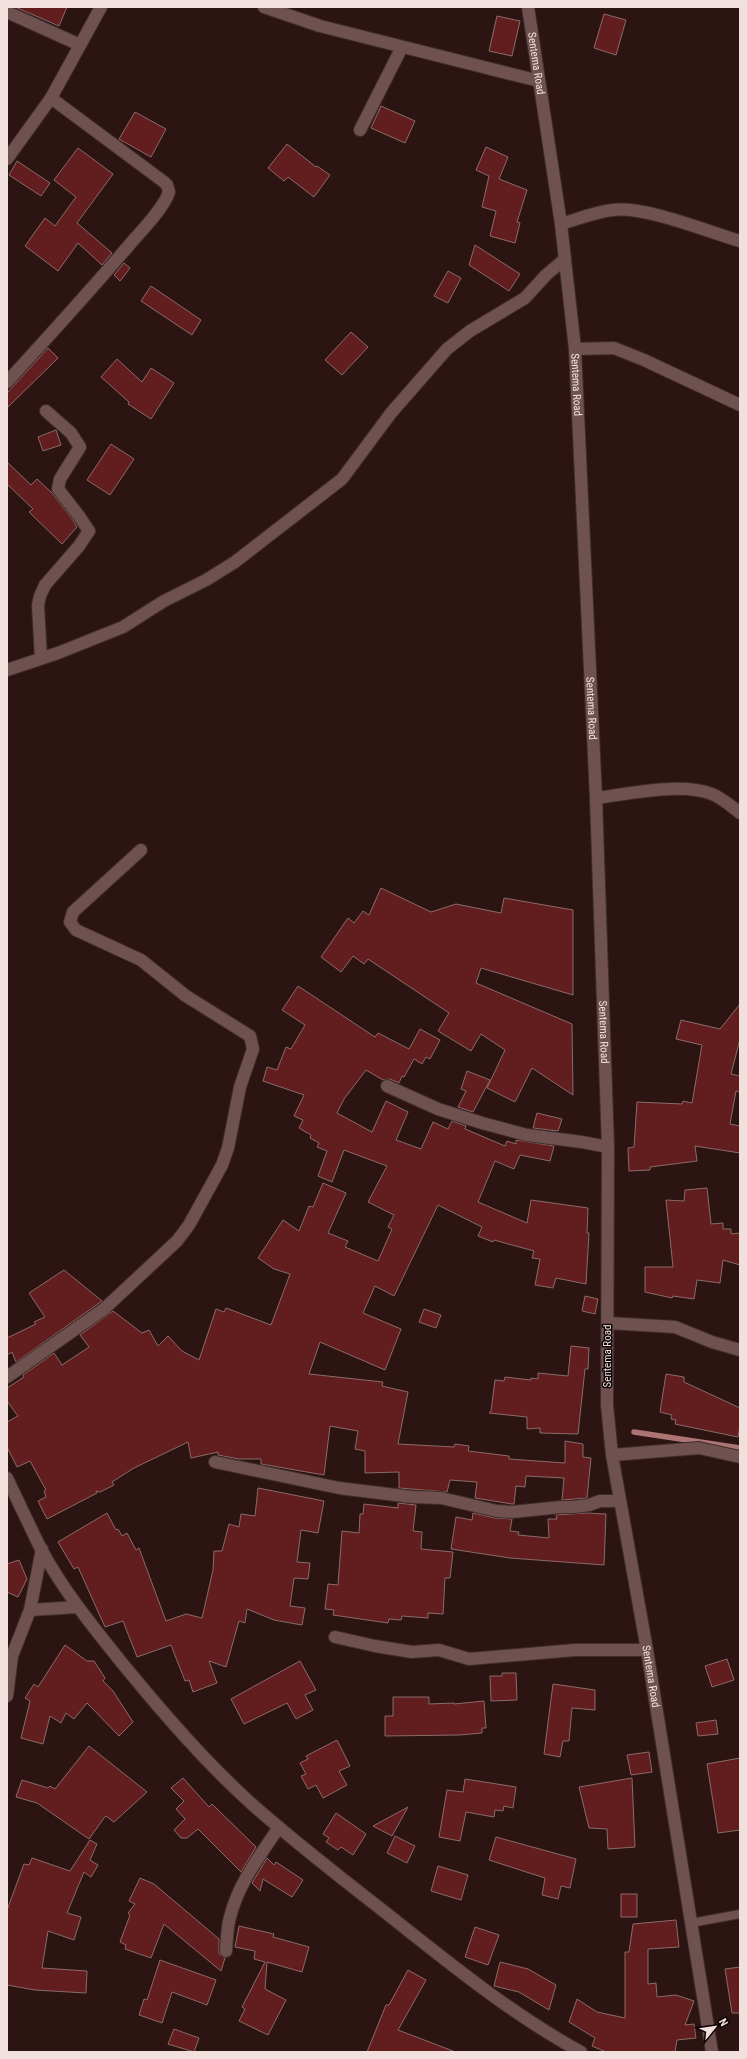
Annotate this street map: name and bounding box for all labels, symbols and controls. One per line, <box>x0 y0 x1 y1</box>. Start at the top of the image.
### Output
street label: Sentema Road <box>525 31 547 95</box>
street label: Sentema Road <box>568 353 584 416</box>
street label: Sentema Road <box>583 677 599 740</box>
street label: Sentema Road <box>596 1000 611 1064</box>
street label: Sentema Road <box>601 1325 614 1387</box>
street label: Sentema Road <box>639 1644 662 1708</box>
north arrow <box>695 2007 735 2047</box>
text: N <box>716 2016 731 2029</box>

